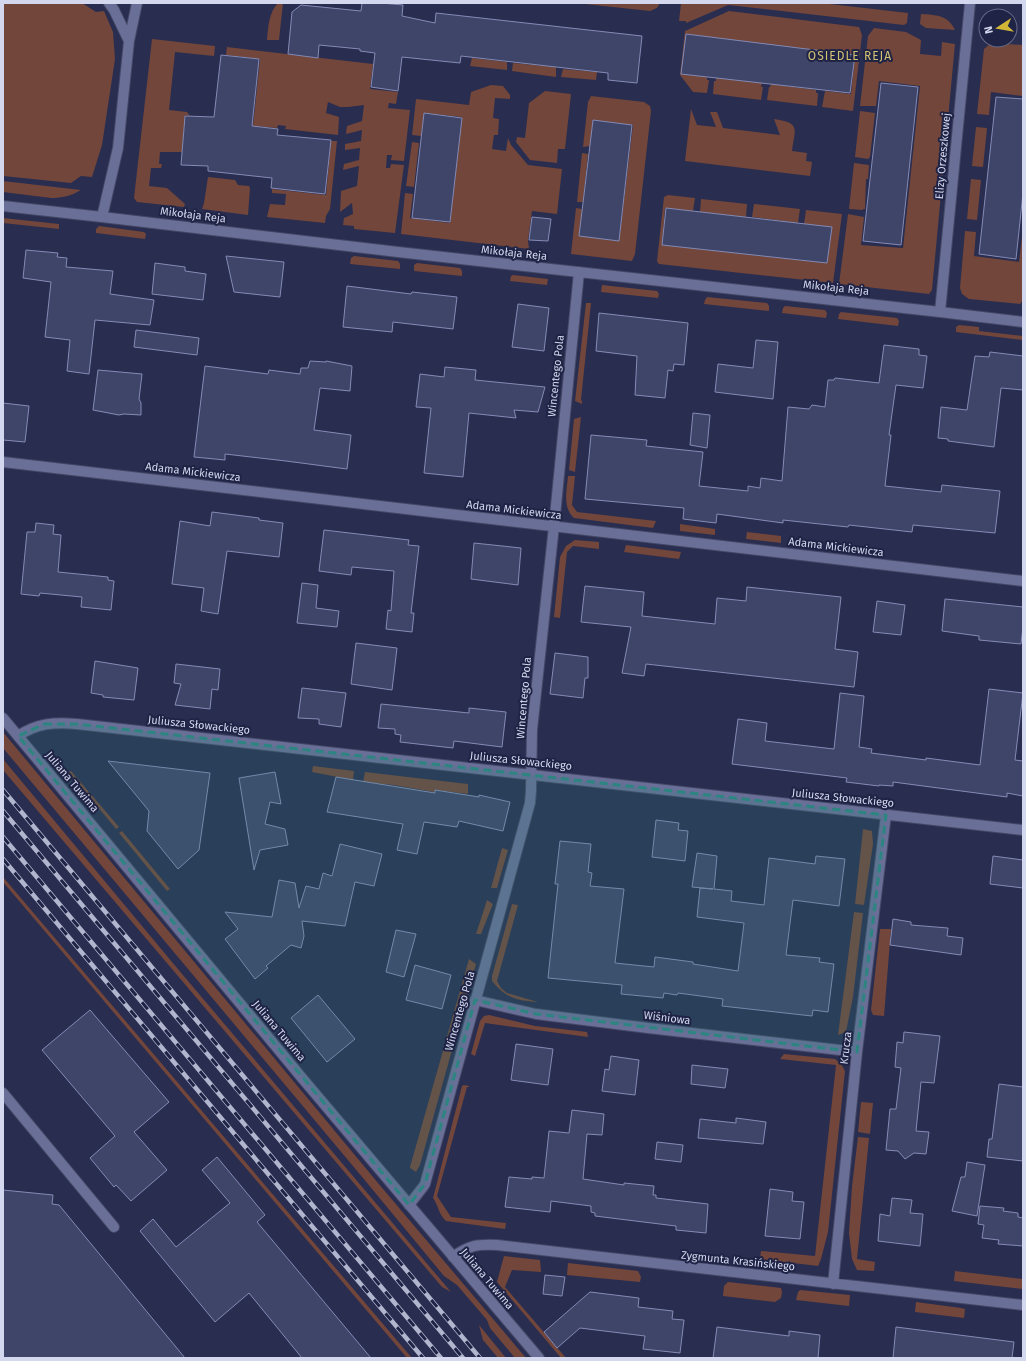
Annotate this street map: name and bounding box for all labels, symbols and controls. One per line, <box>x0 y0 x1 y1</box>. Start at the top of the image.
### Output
north arrow <box>978 8 1018 48</box>
text: N <box>982 25 996 35</box>
district label: OSIEDLE REJA <box>808 49 892 63</box>
street label: Elizy Orzeszkowej <box>933 112 953 200</box>
street label: Mikołaja Reja <box>159 205 227 225</box>
street label: Mikołaja Reja <box>480 243 548 263</box>
street label: Mikołaja Reja <box>802 278 870 298</box>
street label: Wincentego Pola <box>545 334 567 418</box>
street label: Adama Mickiewicza <box>145 460 241 484</box>
street label: Adama Mickiewicza <box>466 498 562 522</box>
street label: Adama Mickiewicza <box>788 535 884 559</box>
street label: Wincentego Pola <box>514 656 534 740</box>
street label: Juliusza Słowackiego <box>147 713 251 737</box>
street label: Juliana Tuwima <box>43 749 101 815</box>
street label: Juliusza Słowackiego <box>469 749 573 773</box>
street label: Juliusza Słowackiego <box>791 786 895 810</box>
street label: Wincentego Pola <box>442 970 478 1052</box>
street label: Juliana Tuwima <box>250 998 308 1064</box>
street label: Wiśniowa <box>643 1009 691 1027</box>
street label: Krucza <box>838 1031 854 1065</box>
street label: Juliana Tuwima <box>458 1246 516 1312</box>
street label: Zygmunta Krasińskiego <box>680 1249 796 1273</box>

